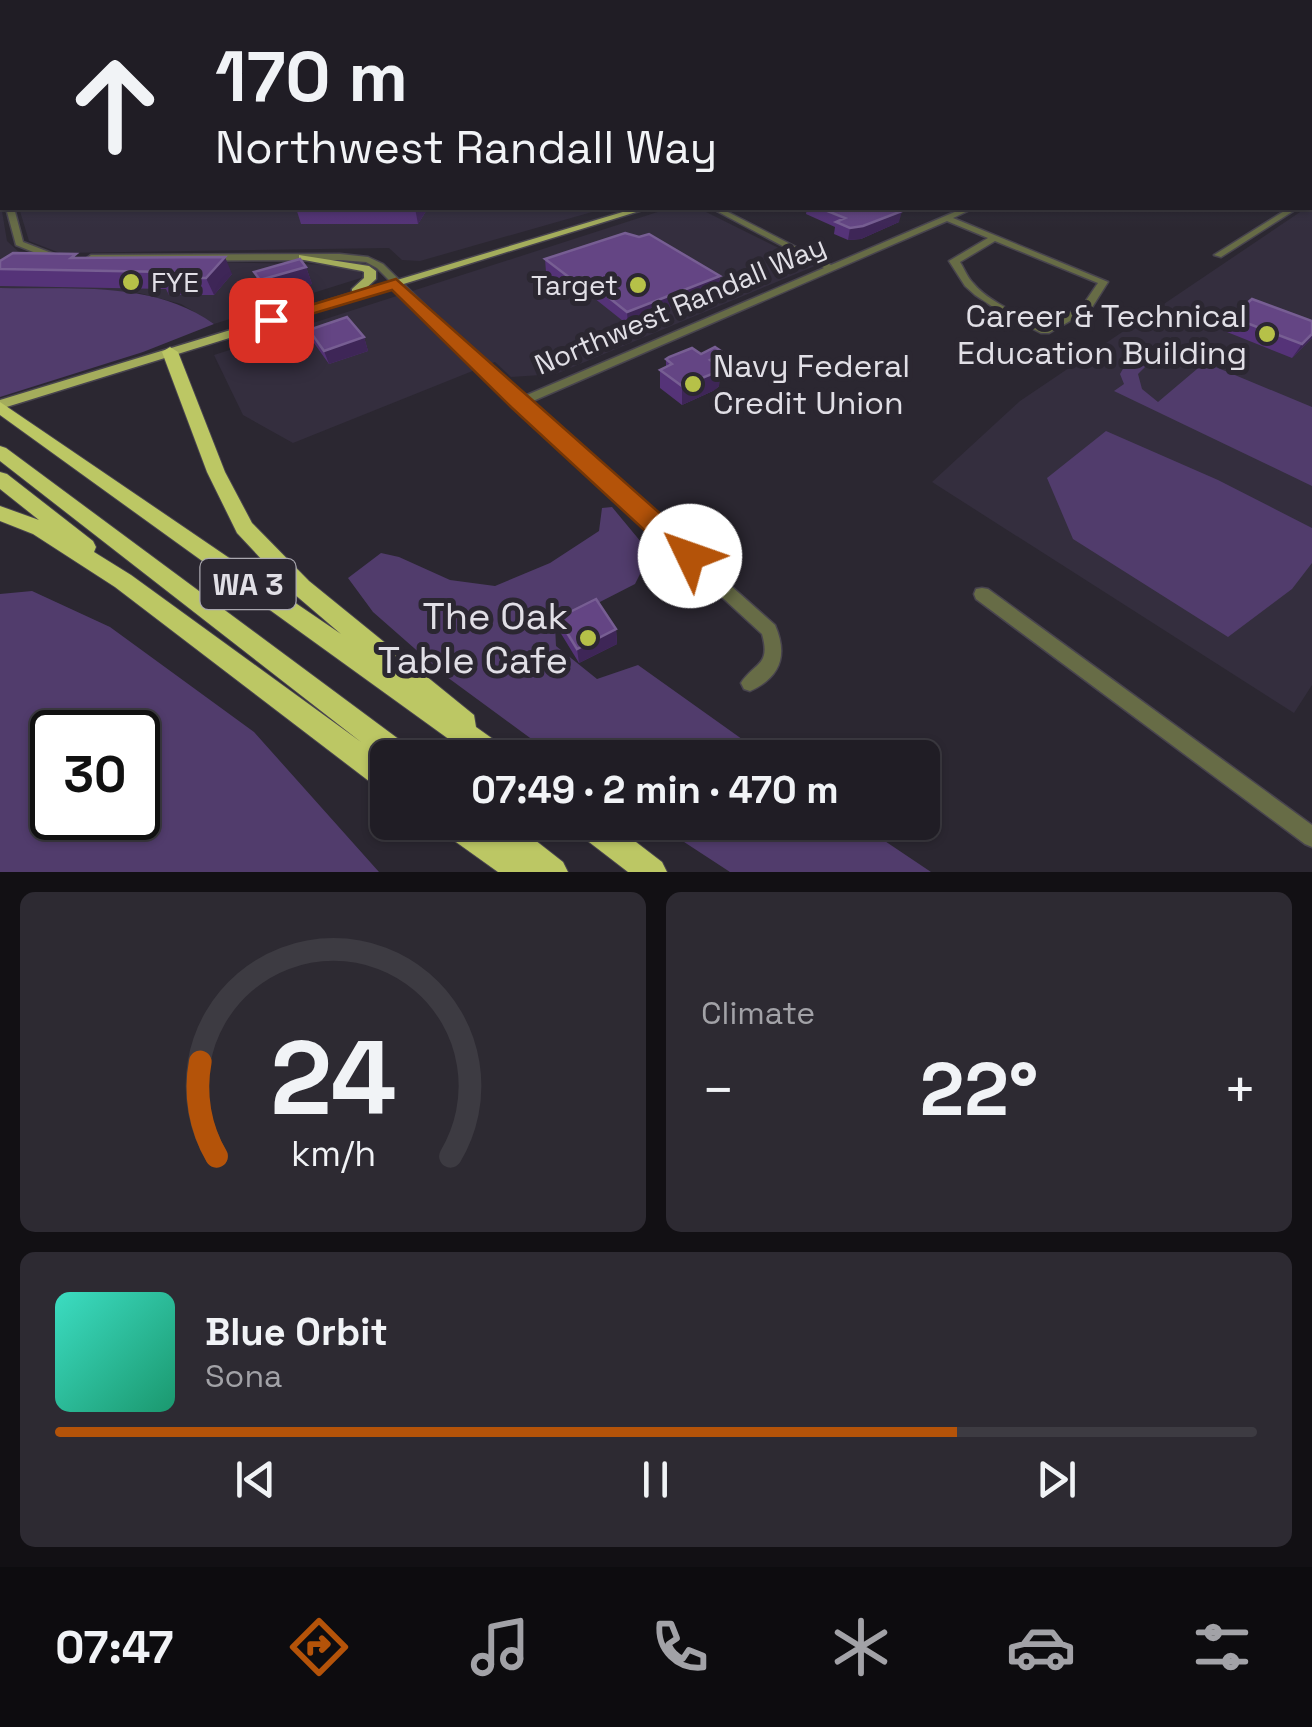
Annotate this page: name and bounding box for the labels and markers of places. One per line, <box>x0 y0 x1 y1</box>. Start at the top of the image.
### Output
place label: FYE <box>151 264 199 300</box>
place label: Target <box>531 267 618 303</box>
marker: FYE <box>120 271 142 293</box>
marker: Target <box>627 274 649 296</box>
pin <box>229 278 314 363</box>
place label: Career & Technical Education Building <box>957 296 1247 373</box>
marker: Career & Technical Education Building <box>1256 323 1278 345</box>
place label: Navy Federal Credit Union <box>713 346 910 423</box>
marker: Navy Federal Credit Union <box>682 373 704 395</box>
place label: The Oak Table Cafe <box>378 592 568 684</box>
marker: The Oak Table Cafe <box>577 627 599 649</box>

